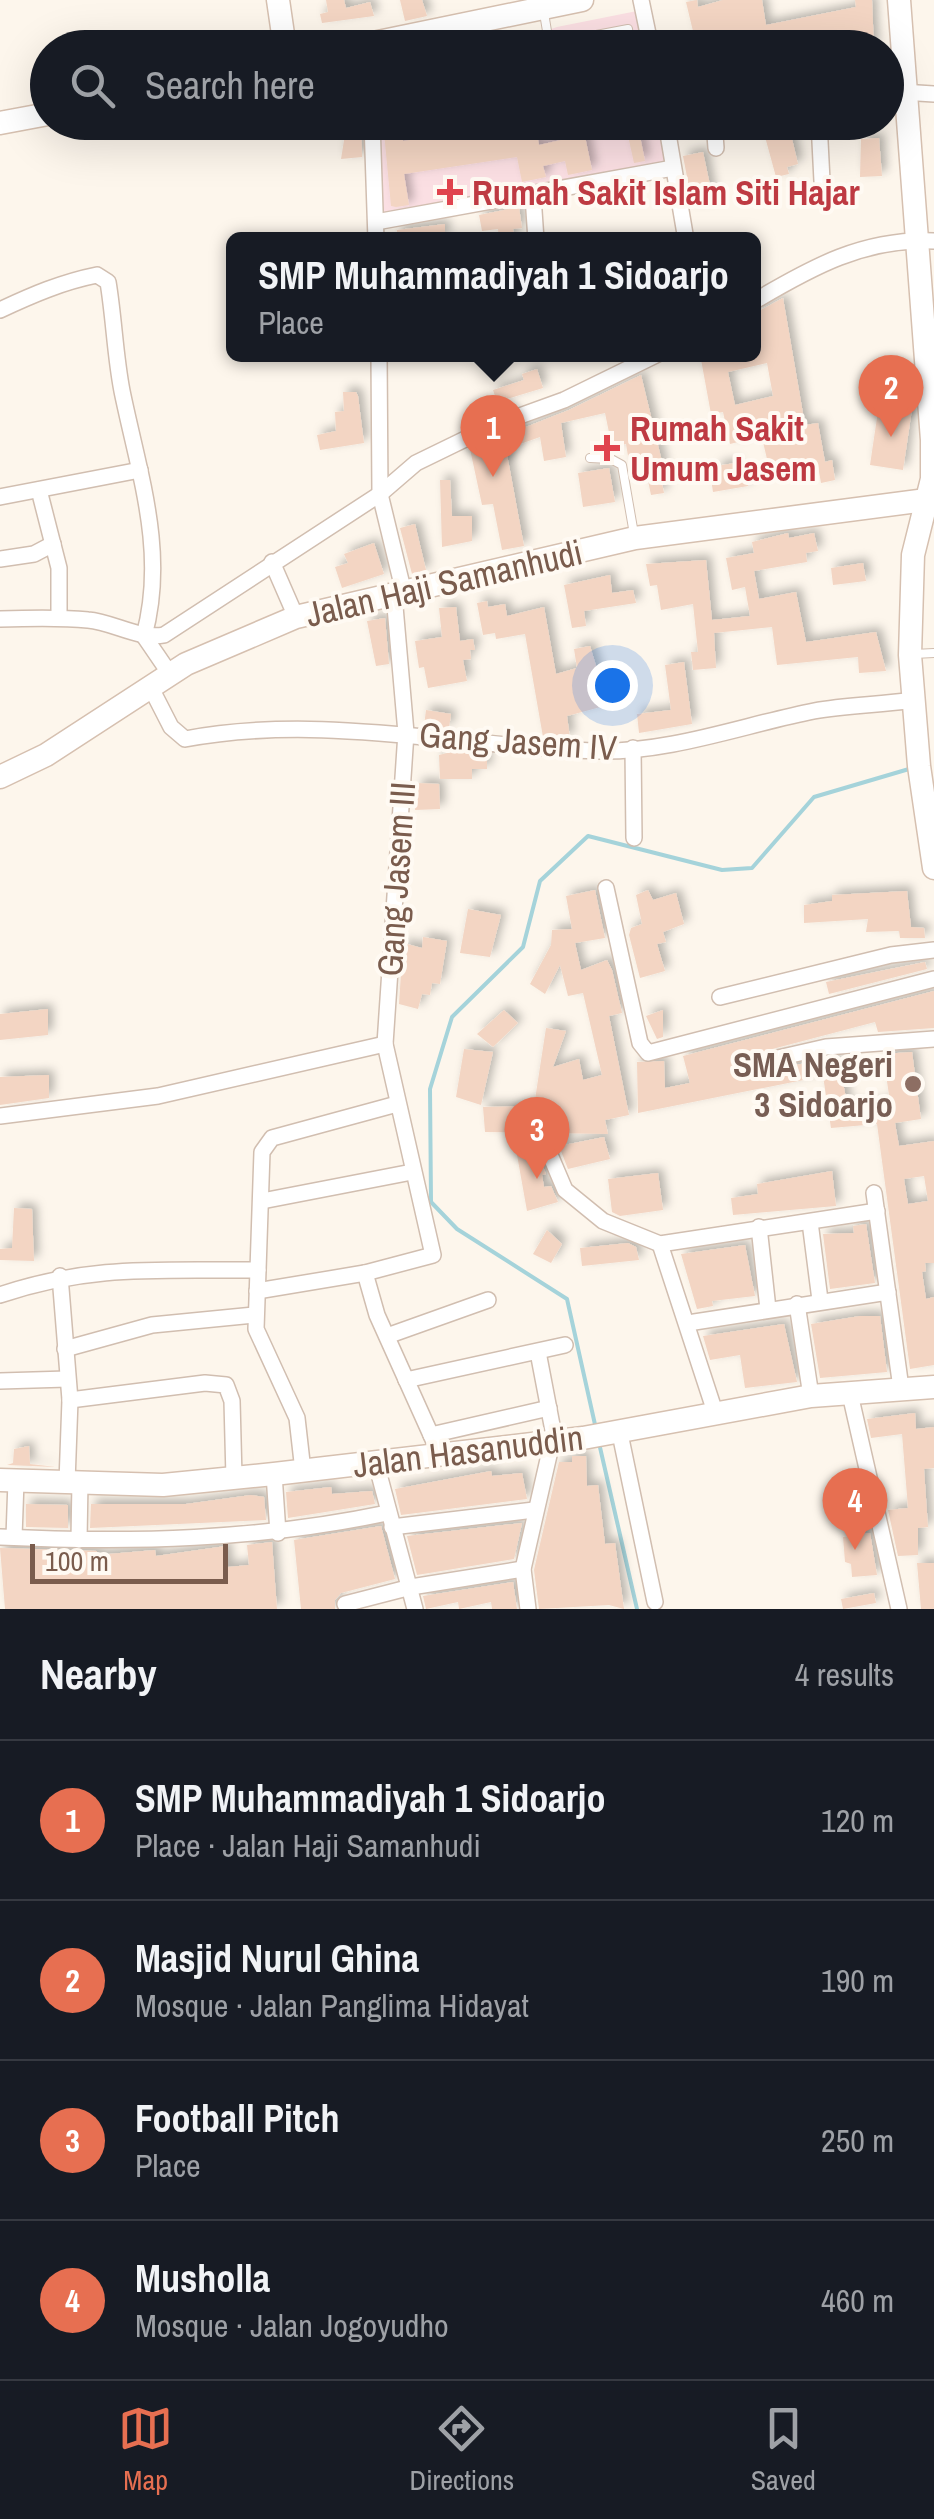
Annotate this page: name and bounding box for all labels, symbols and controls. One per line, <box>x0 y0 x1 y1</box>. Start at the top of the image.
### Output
search box <box>30 30 904 140</box>
icon: search <box>65 58 120 113</box>
text: Search here <box>145 60 315 111</box>
place label: Rumah Sakit Islam Siti Hajar <box>472 169 860 216</box>
marker: Rumah Sakit Islam Siti Hajar <box>437 179 463 205</box>
popup <box>226 232 761 362</box>
text: SMP Muhammadiyah 1 Sidoarjo <box>258 250 729 301</box>
text: Place <box>258 301 324 344</box>
pin: 2 <box>858 354 924 437</box>
pin: 1 <box>460 394 526 477</box>
place label: Rumah Sakit Umum Jasem <box>630 405 817 492</box>
marker: Rumah Sakit Umum Jasem <box>594 435 620 461</box>
street label: Jalan Haji Samanhudi <box>301 528 587 638</box>
your location <box>587 660 638 711</box>
street label: Gang Jasem IV <box>418 711 618 771</box>
street label: Gang Jasem III <box>366 780 426 978</box>
place label: SMA Negeri 3 Sidoarjo <box>733 1041 893 1128</box>
marker: SMA Negeri 3 Sidoarjo <box>902 1073 924 1095</box>
pin: 3 <box>504 1096 570 1179</box>
street label: Jalan Hasanuddin <box>350 1414 586 1488</box>
pin: 4 <box>822 1468 888 1550</box>
scale bar <box>30 1539 228 1584</box>
text: 100 m <box>45 1542 109 1580</box>
text: Nearby <box>40 1646 157 1702</box>
text: 4 results <box>795 1653 894 1696</box>
text: SMP Muhammadiyah 1 Sidoarjo <box>135 1773 605 1824</box>
text: 1 <box>65 1799 80 1842</box>
text: 120 m <box>821 1799 894 1842</box>
text: Place · Jalan Haji Samanhudi <box>135 1824 481 1867</box>
text: Masjid Nurul Ghina <box>135 1933 419 1984</box>
text: 2 <box>65 1959 80 2002</box>
text: 190 m <box>821 1959 894 2002</box>
text: Mosque · Jalan Panglima Hidayat <box>135 1984 529 2027</box>
text: Football Pitch <box>135 2093 340 2144</box>
text: 3 <box>65 2119 80 2162</box>
text: 250 m <box>821 2119 894 2162</box>
text: Place <box>135 2144 201 2187</box>
text: Musholla <box>135 2253 270 2304</box>
text: 4 <box>65 2279 80 2322</box>
text: 460 m <box>821 2279 894 2322</box>
text: Mosque · Jalan Jogoyudho <box>135 2304 449 2347</box>
tab: Map <box>118 2401 173 2499</box>
tab: Directions <box>410 2401 514 2499</box>
tab: Saved <box>751 2401 816 2499</box>

